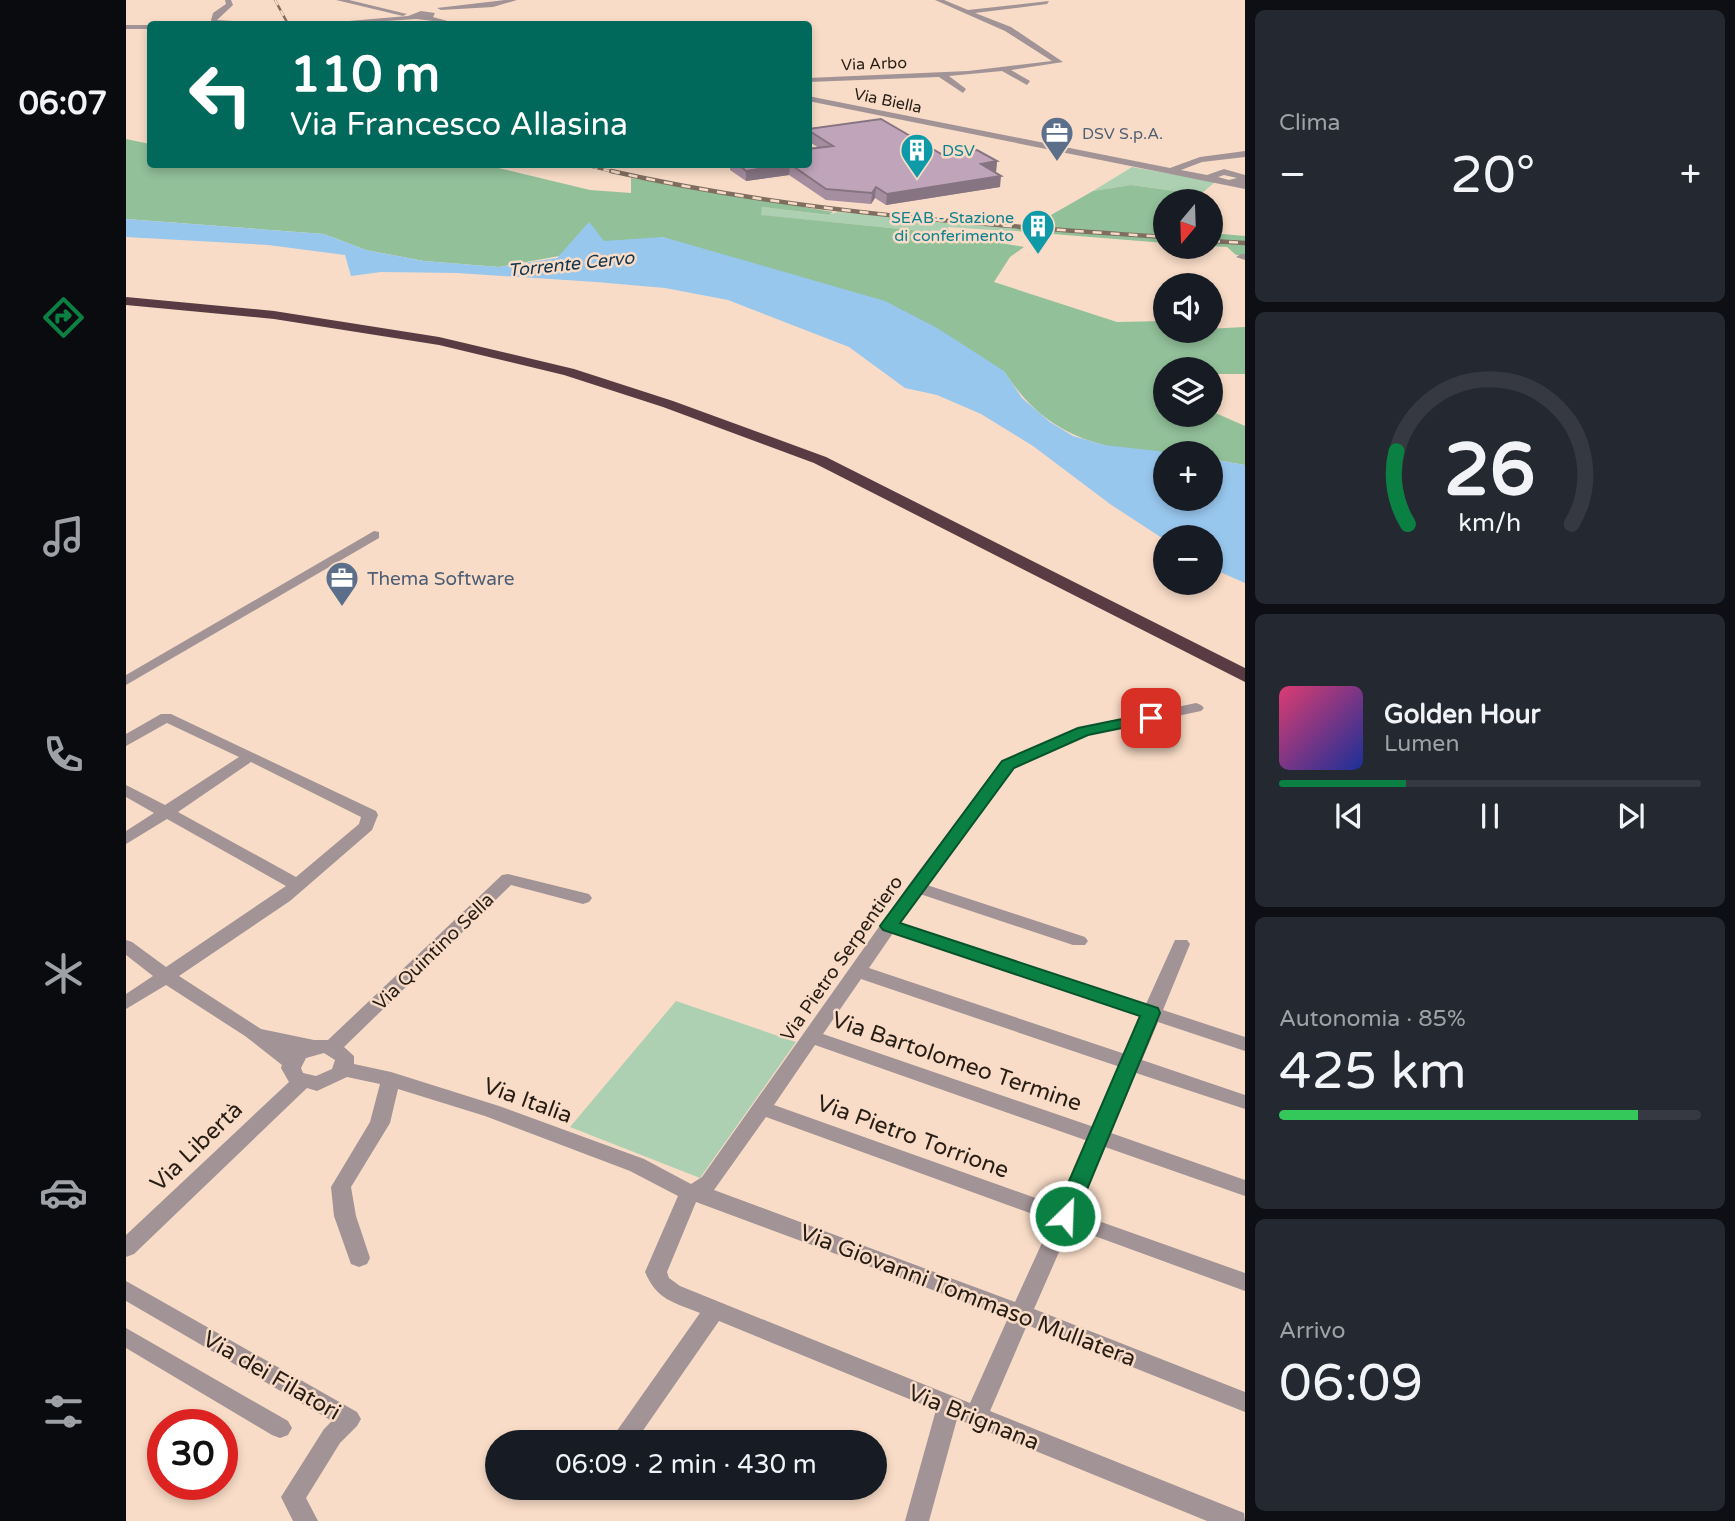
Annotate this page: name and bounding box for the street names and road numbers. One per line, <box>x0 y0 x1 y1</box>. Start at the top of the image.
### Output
street label: Via Arbo <box>841 53 907 75</box>
street label: Via Biella <box>852 84 924 118</box>
street label: Via Pietro Serpentiero <box>776 871 907 1046</box>
street label: Via Quintino Sella <box>369 889 498 1015</box>
street label: Via Bartolomeo Termine <box>828 1006 1085 1118</box>
street label: Via Italia <box>479 1072 576 1130</box>
street label: Via Pietro Torrione <box>813 1089 1013 1185</box>
street label: Via Libertà <box>145 1096 249 1198</box>
street label: Via Giovanni Tommaso Mullatera <box>795 1219 1140 1373</box>
street label: Via dei Filatori <box>198 1325 345 1427</box>
street label: Via Brignana <box>904 1379 1043 1457</box>

